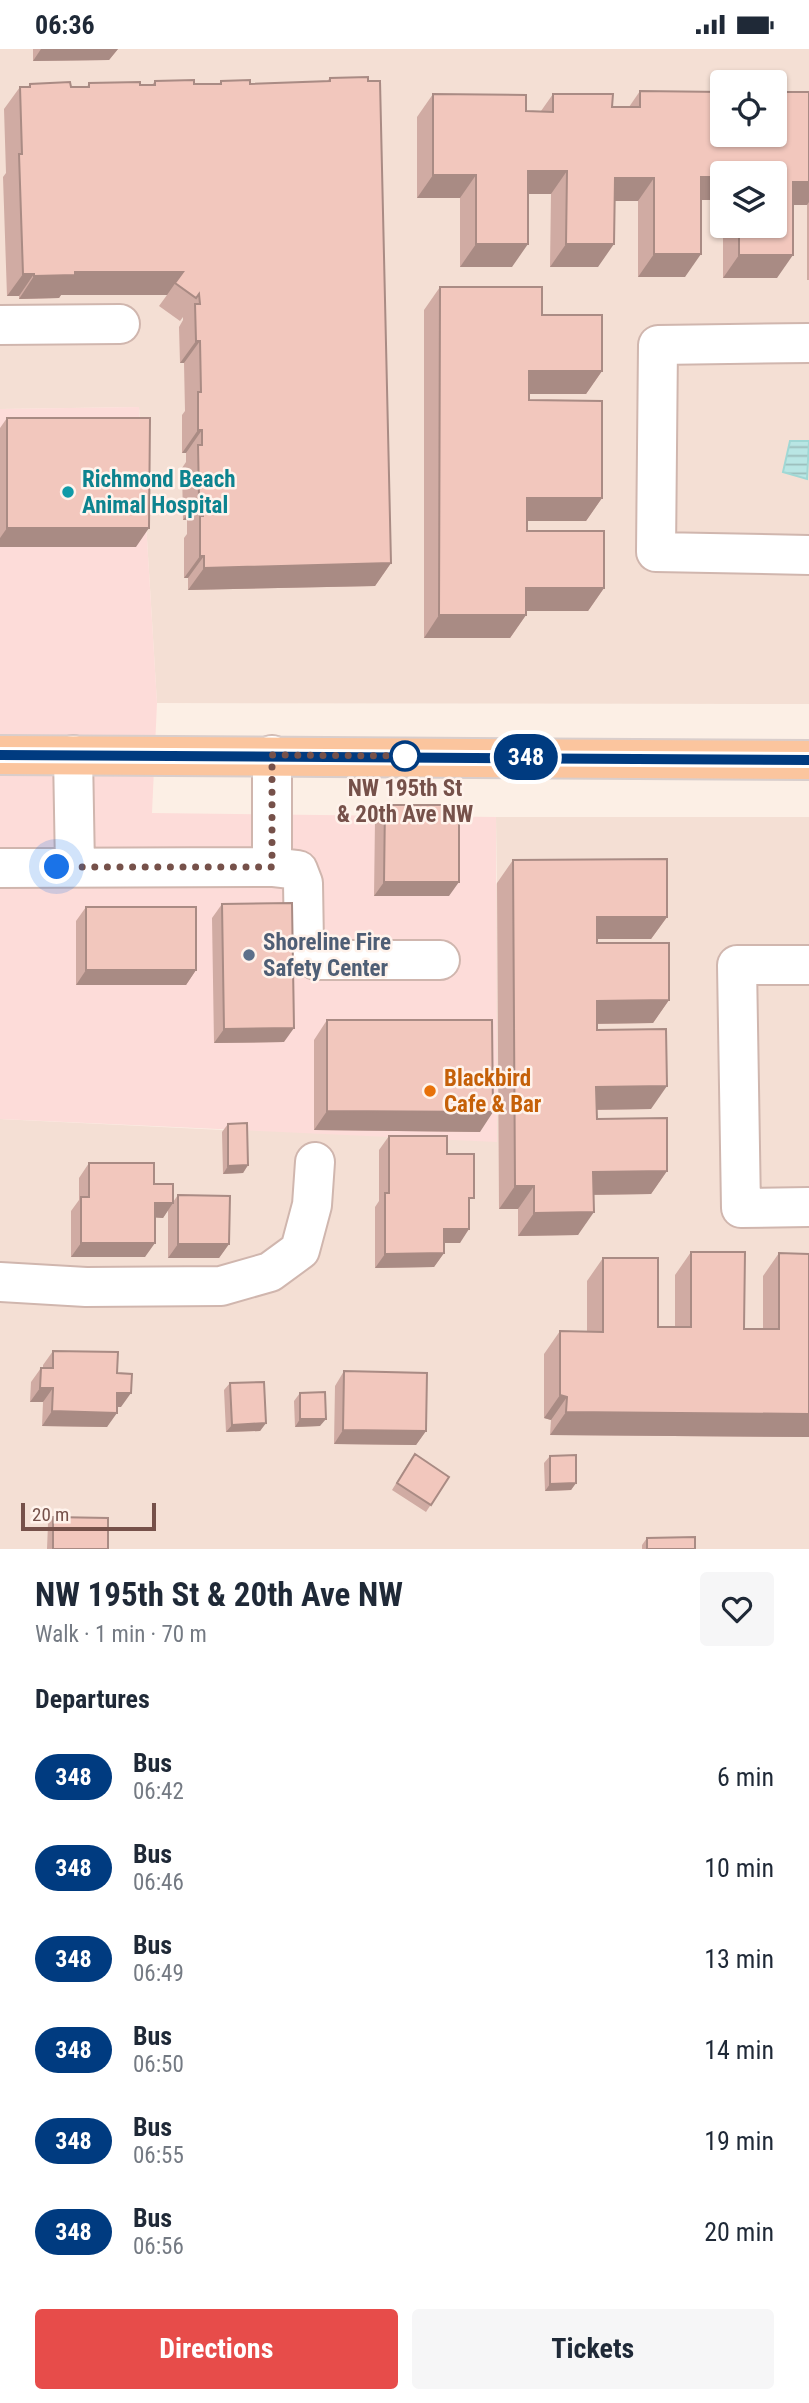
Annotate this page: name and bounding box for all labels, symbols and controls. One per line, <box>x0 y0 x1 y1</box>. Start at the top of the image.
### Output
text: 06:36 <box>35 10 95 40</box>
map controls <box>710 70 787 238</box>
button: locate <box>710 70 787 147</box>
button: layers <box>710 161 787 238</box>
place label: Richmond Beach Animal Hospital <box>82 466 236 519</box>
marker: Richmond Beach Animal Hospital <box>60 484 76 500</box>
line badge: 348 <box>486 734 566 780</box>
marker: NW 195th St & 20th Ave NW <box>390 741 420 771</box>
text: 348 <box>508 743 544 771</box>
place label: NW 195th St & 20th Ave NW <box>337 775 473 828</box>
your location <box>39 849 74 884</box>
place label: Shoreline Fire Safety Center <box>263 929 391 982</box>
marker: Shoreline Fire Safety Center <box>241 947 257 963</box>
place label: Blackbird Cafe & Bar <box>444 1065 542 1118</box>
marker: Blackbird Cafe & Bar <box>422 1083 438 1099</box>
scale bar <box>21 1500 156 1532</box>
text: 20 m <box>32 1503 69 1526</box>
button: heart <box>700 1572 774 1646</box>
text: NW 195th St & 20th Ave NW <box>35 1575 403 1614</box>
text: Walk · 1 min · 70 m <box>35 1621 207 1648</box>
text: Departures <box>35 1684 150 1714</box>
text: Bus <box>133 1748 172 1778</box>
text: 6 min <box>717 1762 774 1792</box>
text: 348 <box>55 1763 92 1791</box>
text: 06:42 <box>133 1778 184 1805</box>
text: Bus <box>133 1839 172 1869</box>
text: 10 min <box>704 1853 774 1883</box>
text: 348 <box>55 1854 92 1882</box>
text: 06:46 <box>133 1869 184 1896</box>
text: Bus <box>133 1930 172 1960</box>
text: 13 min <box>704 1944 774 1974</box>
text: 348 <box>55 1945 92 1973</box>
text: 06:49 <box>133 1960 184 1987</box>
text: Bus <box>133 2021 172 2051</box>
text: 14 min <box>704 2035 774 2065</box>
text: 348 <box>55 2036 92 2064</box>
text: 06:50 <box>133 2051 184 2078</box>
text: Bus <box>133 2112 172 2142</box>
text: 19 min <box>704 2126 774 2156</box>
text: 348 <box>55 2127 92 2155</box>
text: 06:55 <box>133 2142 184 2169</box>
text: Bus <box>133 2203 172 2233</box>
text: 20 min <box>704 2217 774 2247</box>
text: 348 <box>55 2218 92 2246</box>
text: 06:56 <box>133 2233 184 2260</box>
button: Directions <box>35 2309 398 2389</box>
button: Tickets <box>412 2309 774 2389</box>

